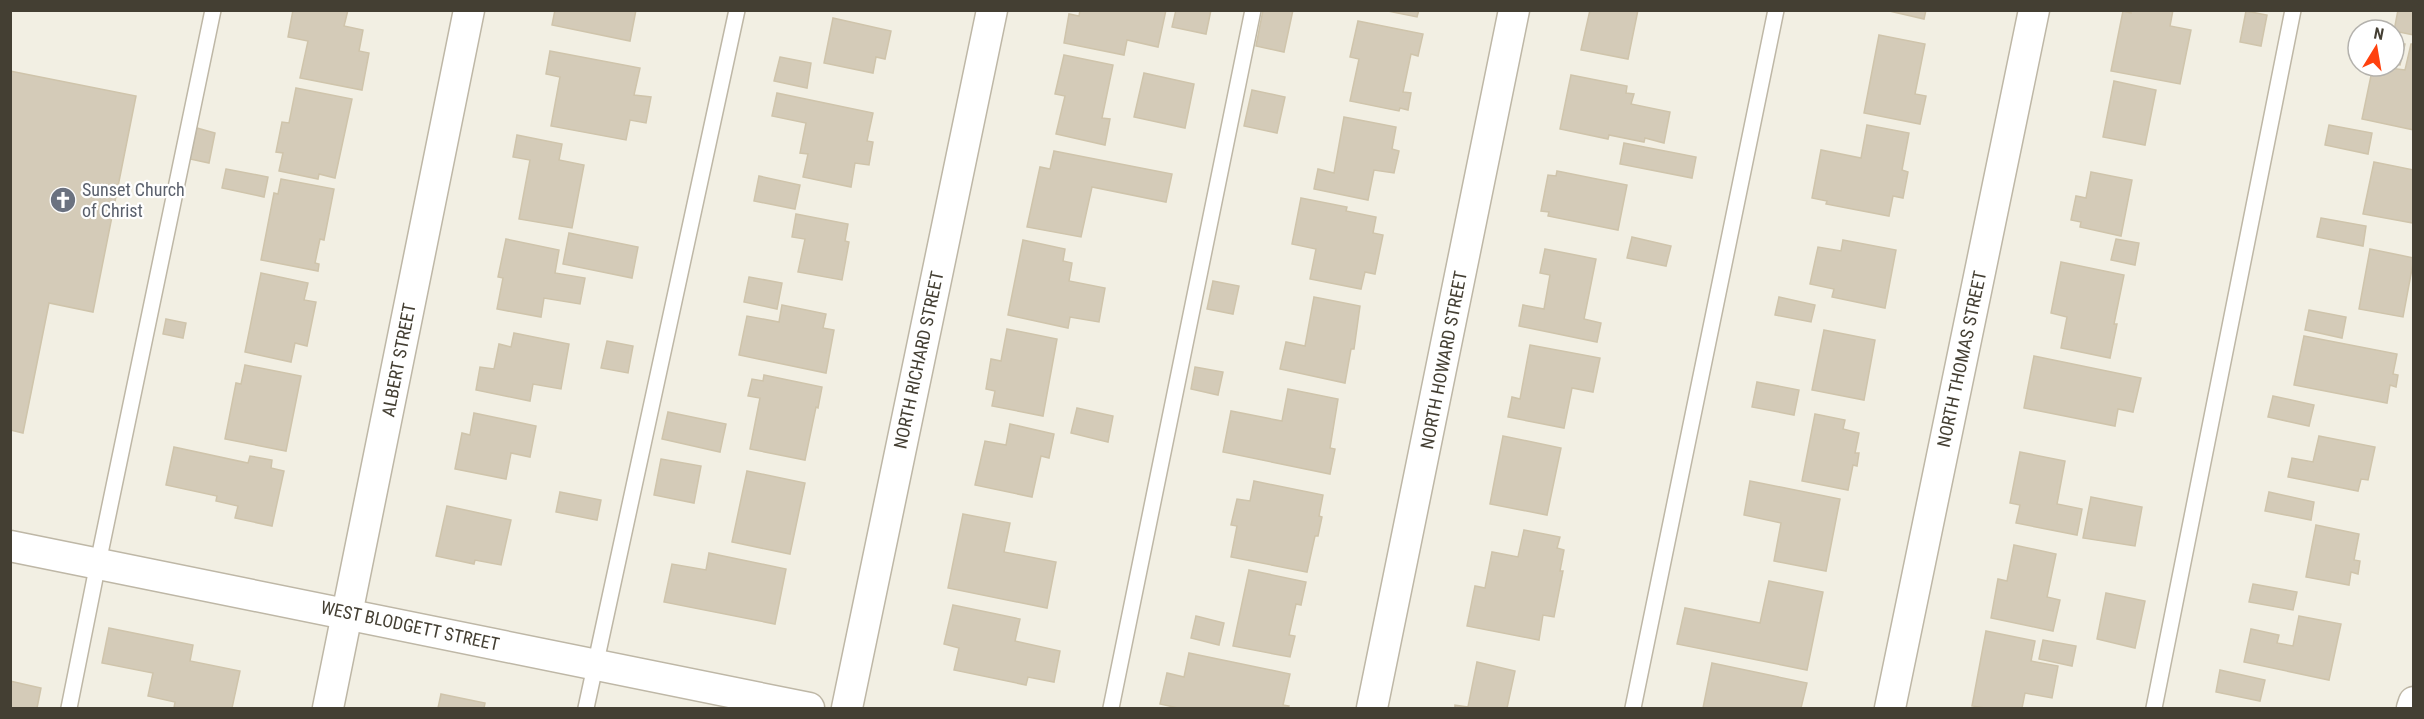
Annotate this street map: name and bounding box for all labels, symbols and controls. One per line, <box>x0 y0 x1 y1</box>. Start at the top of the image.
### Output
north arrow <box>2346 18 2406 78</box>
text: N <box>2372 24 2385 44</box>
place label: Sunset Church of Christ <box>82 179 185 221</box>
church icon: Sunset Church of Christ <box>48 185 78 215</box>
street label: NORTH RICHARD STREET <box>889 269 948 451</box>
street label: NORTH HOWARD STREET <box>1416 269 1471 451</box>
street label: NORTH THOMAS STREET <box>1933 269 1990 449</box>
street label: ALBERT STREET <box>377 301 420 419</box>
street label: WEST BLODGETT STREET <box>319 596 501 655</box>

